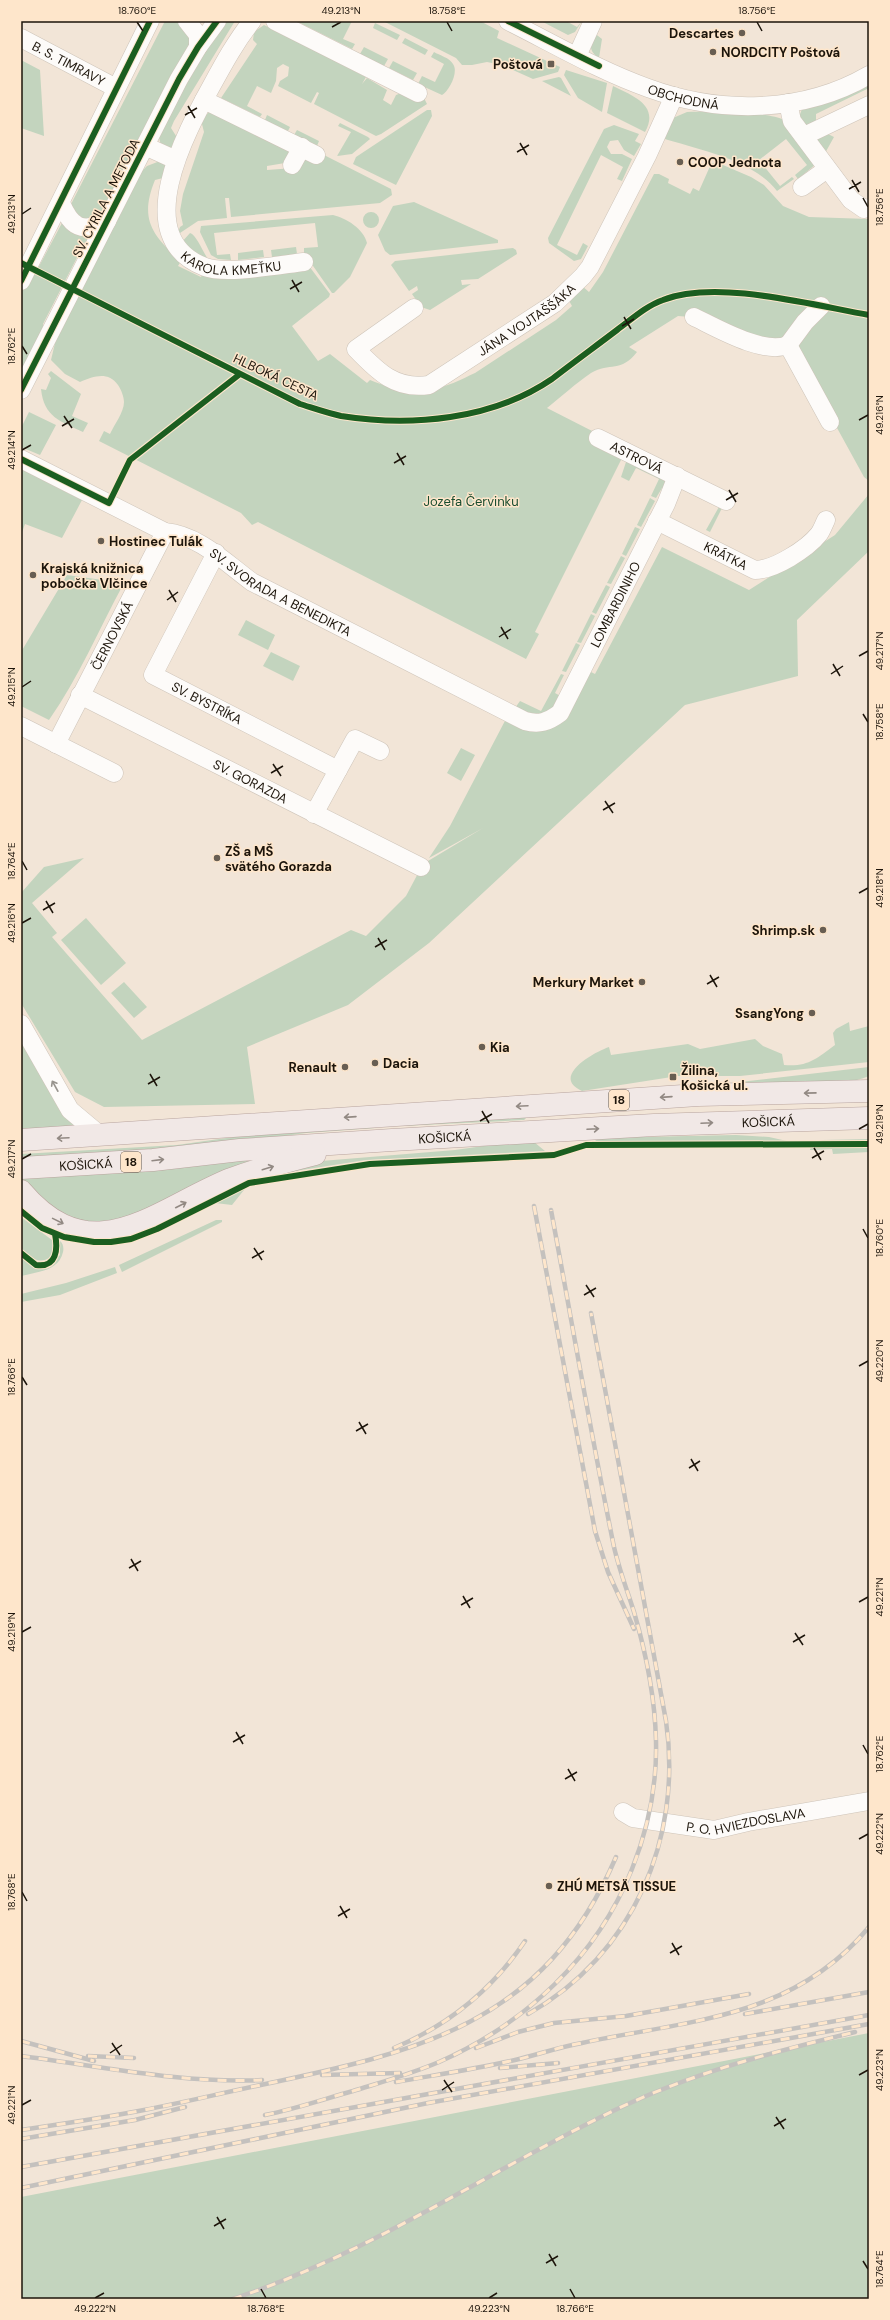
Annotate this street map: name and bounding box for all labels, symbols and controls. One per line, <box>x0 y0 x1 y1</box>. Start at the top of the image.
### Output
text: 18.760°E <box>118 4 156 17</box>
text: 49.213°N <box>321 4 361 17</box>
text: 18.758°E <box>428 4 466 17</box>
text: 18.756°E <box>738 4 776 17</box>
place label: Descartes <box>669 25 734 42</box>
marker: Descartes <box>737 28 747 38</box>
street label: B. S. TIMRAVY <box>29 37 109 90</box>
place label: NORDCITY Poštová <box>721 44 840 61</box>
marker: NORDCITY Poštová <box>708 47 718 57</box>
place label: Poštová <box>493 56 543 73</box>
marker: Poštová <box>546 59 556 69</box>
street label: OBCHODNÁ <box>645 80 720 113</box>
street label: SV. CYRILA A METODA <box>69 135 144 260</box>
place label: COOP Jednota <box>688 154 781 171</box>
marker: COOP Jednota <box>675 157 685 167</box>
text: 18.756°E <box>873 188 886 226</box>
text: 49.213°N <box>5 194 18 234</box>
street label: KAROLA KMEŤKU <box>177 247 282 279</box>
street label: JÁNA VOJTAŠŠÁKA <box>474 279 579 360</box>
text: 18.762°E <box>5 327 18 364</box>
street label: HLBOKÁ CESTA <box>231 349 322 404</box>
text: 49.216°N <box>873 395 886 435</box>
text: 49.214°N <box>5 430 18 470</box>
street label: ASTROVÁ <box>607 437 667 477</box>
park label: Jozefa Červinku <box>423 493 519 510</box>
place label: Hostinec Tulák <box>109 533 203 550</box>
marker: Hostinec Tulák <box>96 536 106 546</box>
street label: KRÁTKA <box>701 537 751 574</box>
street label: SV. SVORADA A BENEDIKTA <box>207 544 355 640</box>
street label: LOMBARDINIHO <box>586 558 644 650</box>
place label: Krajská knižnica pobočka Vlčince <box>41 560 148 592</box>
marker: Krajská knižnica pobočka Vlčince <box>28 570 38 580</box>
street label: ČERNOVSKÁ <box>87 597 137 673</box>
text: 49.217°N <box>873 632 886 670</box>
text: 49.215°N <box>5 667 18 707</box>
street label: SV. BYSTRÍKA <box>169 678 245 728</box>
text: 18.758°E <box>873 703 886 741</box>
street label: SV. GORAZDA <box>210 755 291 807</box>
text: 18.764°E <box>5 842 18 880</box>
place label: ZŠ a MŠ svätého Gorazda <box>225 843 332 875</box>
marker: ZŠ a MŠ svätého Gorazda <box>212 853 222 863</box>
text: 49.218°N <box>873 868 886 908</box>
text: 49.216°N <box>5 903 18 943</box>
place label: Shrimp.sk <box>752 922 815 939</box>
marker: Shrimp.sk <box>818 925 828 935</box>
place label: Merkury Market <box>533 974 634 991</box>
marker: Merkury Market <box>637 977 647 987</box>
place label: SsangYong <box>735 1005 804 1022</box>
marker: SsangYong <box>807 1008 817 1018</box>
place label: Kia <box>490 1039 510 1056</box>
marker: Kia <box>477 1042 487 1052</box>
place label: Dacia <box>383 1055 419 1072</box>
marker: Dacia <box>370 1058 380 1068</box>
place label: Renault <box>289 1059 337 1076</box>
marker: Renault <box>340 1062 350 1072</box>
place label: Žilina, Košická ul. <box>681 1062 748 1094</box>
marker: Žilina, Košická ul. <box>668 1072 678 1082</box>
one-way arrow <box>51 1080 59 1092</box>
one-way arrow <box>804 1089 817 1097</box>
road number: 18 <box>609 1090 629 1110</box>
one-way arrow <box>660 1093 673 1101</box>
one-way arrow <box>516 1103 529 1110</box>
text: 49.219°N <box>873 1104 886 1144</box>
street label: KOŠICKÁ <box>741 1111 796 1131</box>
one-way arrow <box>344 1113 357 1120</box>
one-way arrow <box>700 1119 713 1126</box>
one-way arrow <box>586 1125 599 1132</box>
street label: KOŠICKÁ <box>418 1126 472 1147</box>
one-way arrow <box>57 1135 70 1142</box>
text: 49.217°N <box>5 1140 18 1178</box>
road number: 18 <box>121 1152 141 1172</box>
street label: KOŠICKÁ <box>59 1153 113 1174</box>
one-way arrow <box>151 1156 164 1163</box>
one-way arrow <box>261 1164 274 1171</box>
one-way arrow <box>174 1201 186 1208</box>
one-way arrow <box>51 1218 63 1225</box>
text: 18.760°E <box>873 1219 886 1257</box>
text: 49.220°N <box>873 1340 886 1382</box>
text: 18.766°E <box>5 1358 18 1396</box>
text: 49.221°N <box>873 1577 886 1617</box>
text: 49.219°N <box>5 1612 18 1652</box>
text: 18.762°E <box>873 1735 886 1772</box>
street label: P. O. HVIEZDOSLAVA <box>685 1804 807 1839</box>
text: 49.222°N <box>873 1813 886 1855</box>
text: 18.768°E <box>5 1873 18 1911</box>
place label: ZHÚ METSÄ TISSUE <box>557 1877 676 1895</box>
marker: ZHÚ METSÄ TISSUE <box>544 1881 554 1891</box>
text: 49.223°N <box>873 2049 886 2091</box>
text: 49.221°N <box>5 2085 18 2125</box>
text: 18.764°E <box>873 2250 886 2288</box>
text: 49.222°N <box>74 2302 116 2315</box>
text: 18.768°E <box>247 2302 285 2315</box>
text: 49.223°N <box>468 2302 510 2315</box>
text: 18.766°E <box>556 2302 594 2315</box>

